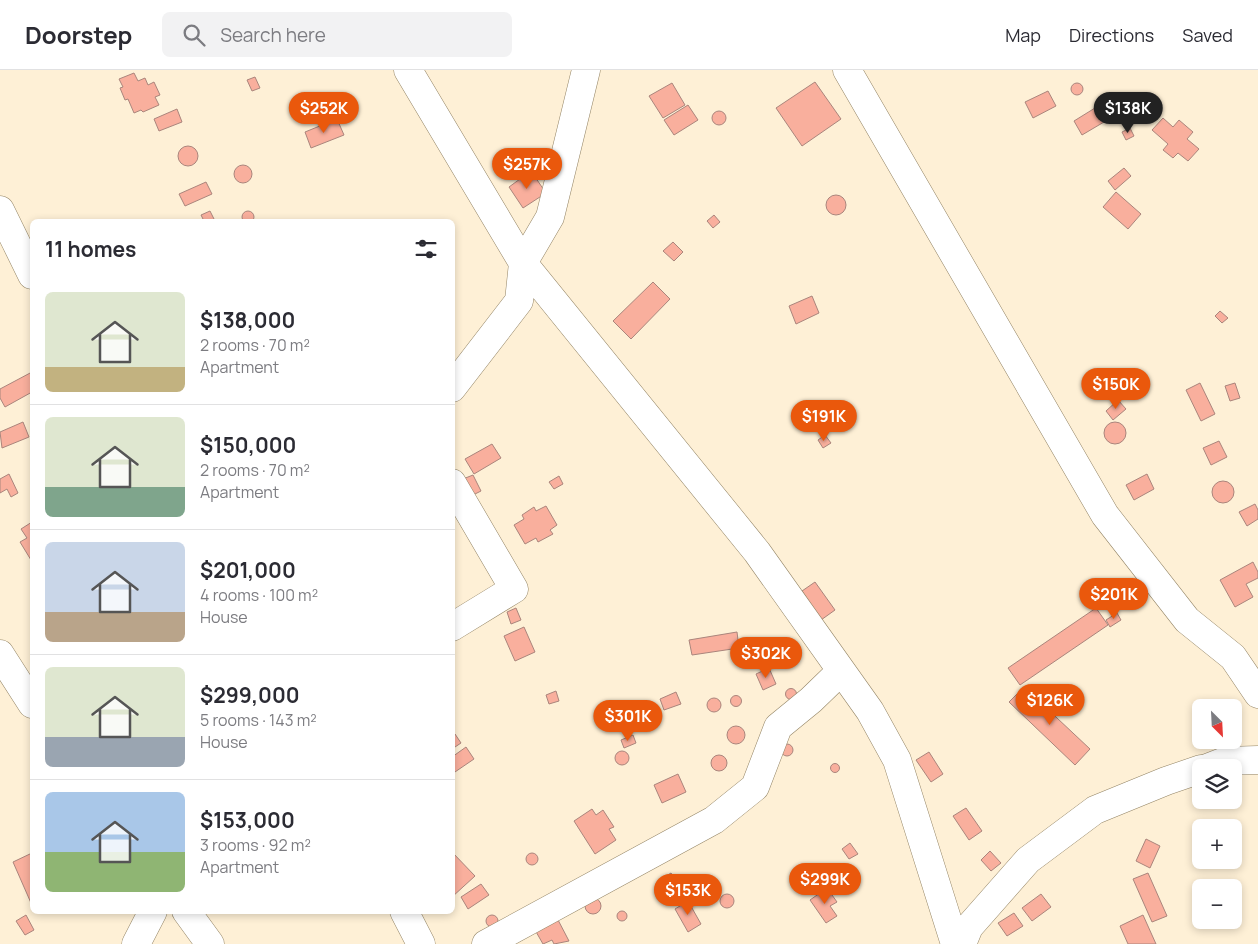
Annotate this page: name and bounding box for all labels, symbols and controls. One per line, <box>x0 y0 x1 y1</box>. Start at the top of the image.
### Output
search box <box>162 12 512 57</box>
text: Doorstep <box>25 18 132 51</box>
icon: search <box>180 21 208 49</box>
text: Search here <box>220 22 326 48</box>
text: Map <box>1005 23 1041 47</box>
text: Directions <box>1069 23 1154 47</box>
text: Saved <box>1182 23 1233 47</box>
pin: $252K <box>289 92 359 134</box>
pin: $138K <box>1093 92 1163 134</box>
text: $252K <box>300 97 348 119</box>
text: $138K <box>1105 97 1151 119</box>
pin: $257K <box>492 148 562 190</box>
text: $257K <box>503 153 551 175</box>
text: 11 homes <box>45 235 136 263</box>
icon: filters <box>412 235 440 263</box>
text: $138,000 <box>200 306 295 334</box>
icon: home <box>85 312 145 372</box>
text: 2 rooms · 70 m² <box>200 334 310 356</box>
text: Apartment <box>200 356 279 378</box>
pin: $150K <box>1081 368 1151 410</box>
text: $150K <box>1092 373 1140 395</box>
pin: $191K <box>789 400 859 442</box>
text: $191K <box>802 405 846 427</box>
text: $150,000 <box>200 431 296 459</box>
icon: home <box>85 437 145 497</box>
text: 2 rooms · 70 m² <box>200 459 310 481</box>
text: Apartment <box>200 481 279 503</box>
text: $201,000 <box>200 556 296 584</box>
icon: home <box>85 562 145 622</box>
pin: $201K <box>1079 578 1149 620</box>
text: $201K <box>1090 583 1138 605</box>
text: 4 rooms · 100 m² <box>200 584 318 606</box>
text: House <box>200 606 248 628</box>
pin: $302K <box>731 636 801 679</box>
text: $302K <box>741 642 791 664</box>
text: $299,000 <box>200 681 300 709</box>
pin: $126K <box>1015 684 1085 726</box>
icon: home <box>85 687 145 747</box>
text: $126K <box>1027 689 1073 711</box>
north arrow <box>1192 699 1242 749</box>
map controls <box>1192 699 1242 929</box>
pin: $301K <box>593 700 663 742</box>
text: $301K <box>604 705 652 727</box>
text: 5 rooms · 143 m² <box>200 709 317 731</box>
text: House <box>200 731 248 753</box>
button: layers <box>1192 759 1242 809</box>
text: $153,000 <box>200 806 295 834</box>
icon: home <box>85 812 145 872</box>
button: + <box>1192 819 1242 869</box>
text: 3 rooms · 92 m² <box>200 834 311 856</box>
text: Apartment <box>200 856 279 878</box>
pin: $299K <box>790 862 860 905</box>
text: $299K <box>800 868 850 890</box>
pin: $153K <box>653 874 723 916</box>
text: $153K <box>665 879 711 901</box>
button: − <box>1192 879 1242 929</box>

